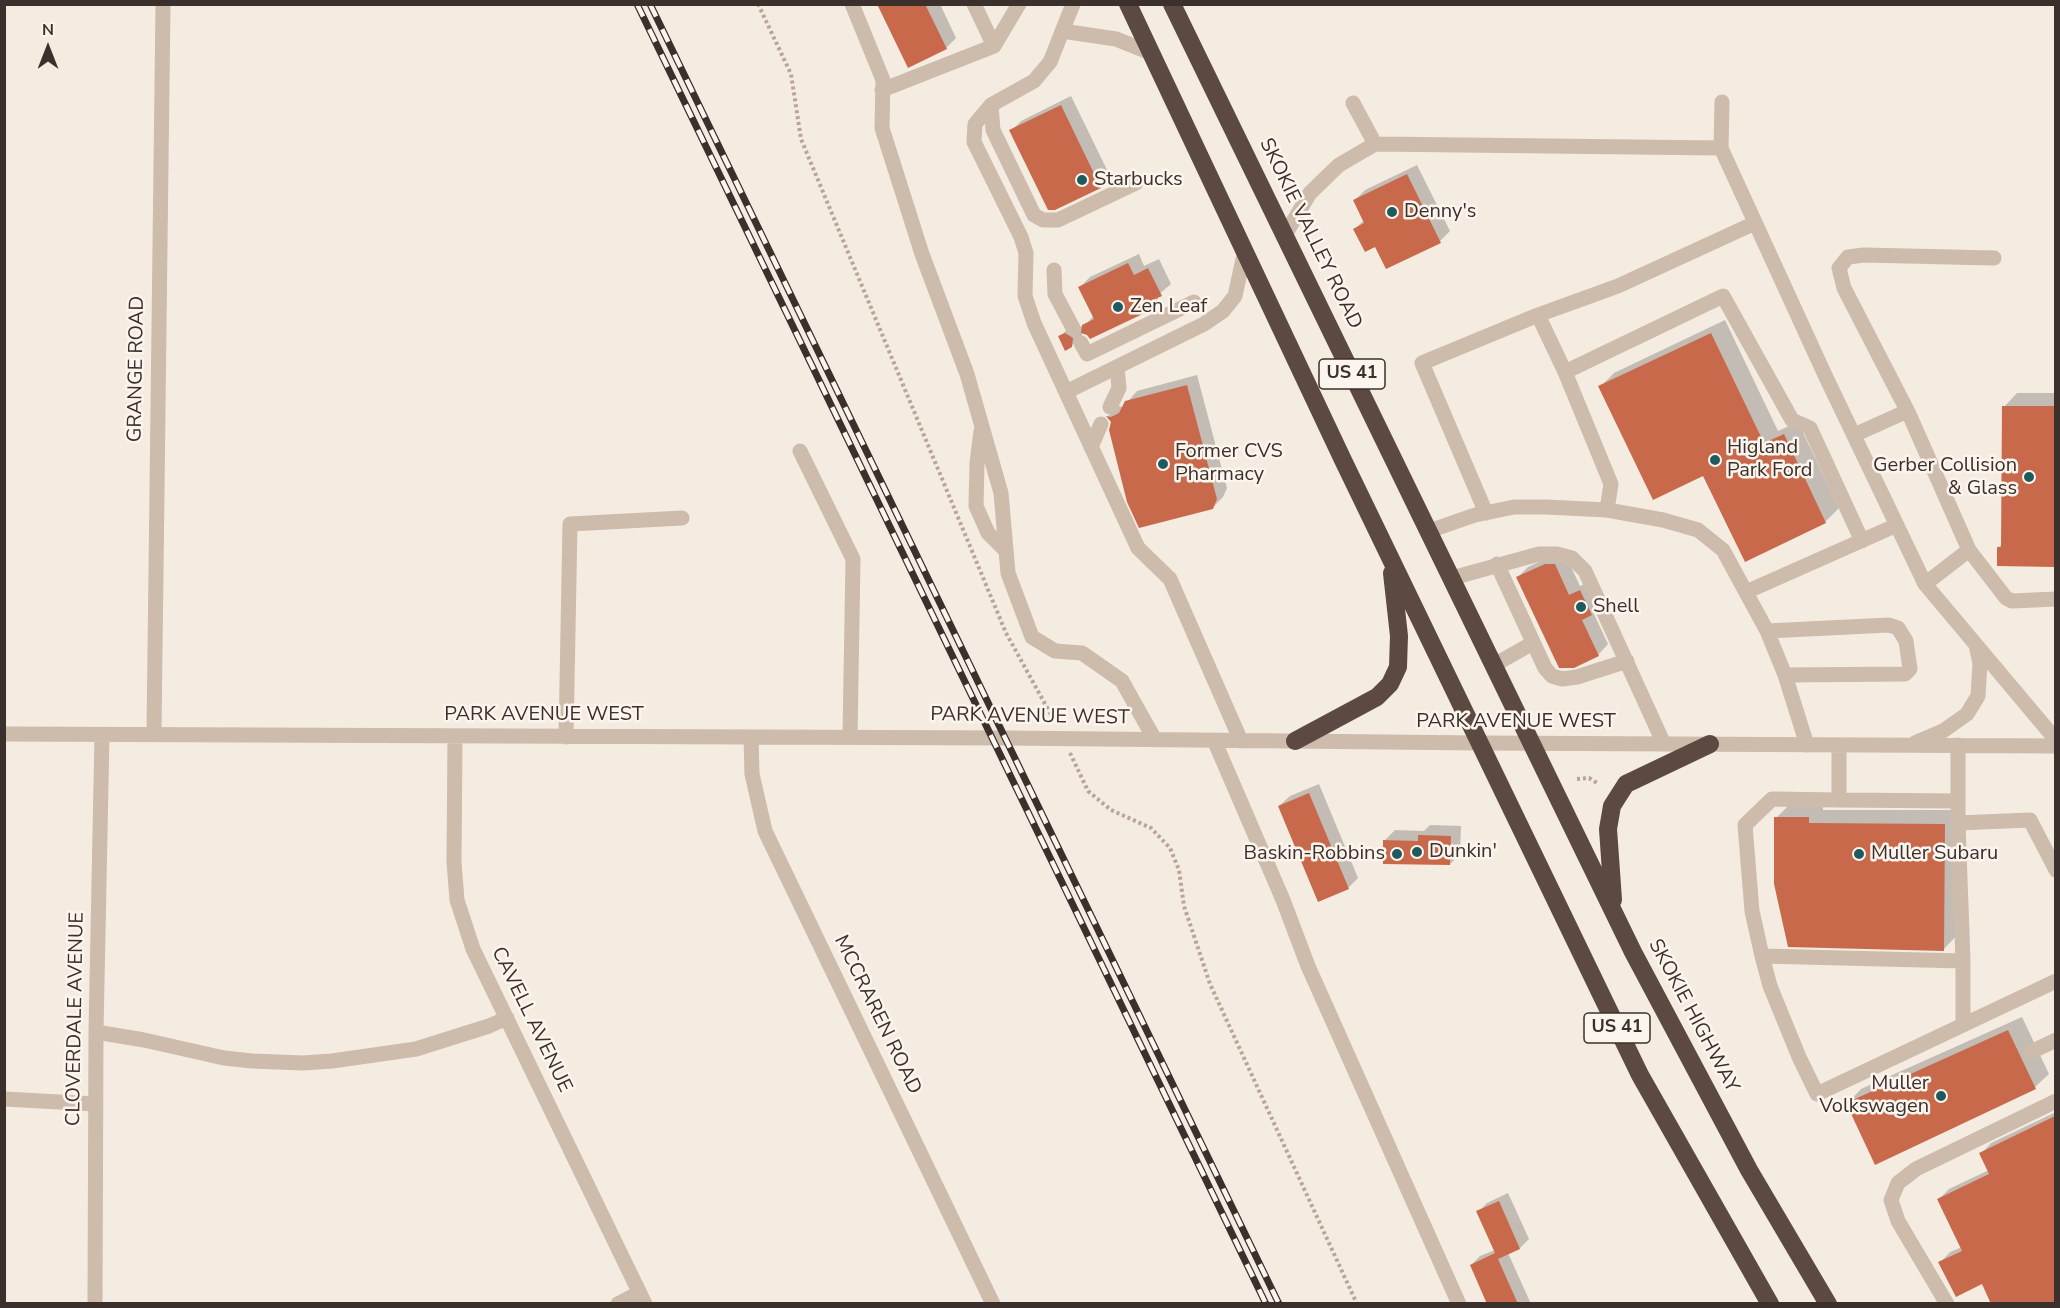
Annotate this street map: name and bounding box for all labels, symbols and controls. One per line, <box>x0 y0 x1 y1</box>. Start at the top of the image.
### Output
north arrow <box>18 18 78 78</box>
text: N <box>42 19 54 41</box>
street label: SKOKIE VALLEY ROAD <box>1253 135 1367 333</box>
place label: Starbucks <box>1094 168 1183 192</box>
marker: Starbucks <box>1075 173 1089 187</box>
place label: Denny's <box>1404 200 1476 224</box>
marker: Denny's <box>1385 205 1399 219</box>
place label: Zen Leaf <box>1130 295 1207 319</box>
street label: GRANGE ROAD <box>124 296 150 442</box>
marker: Zen Leaf <box>1111 300 1125 314</box>
road number: US 41 <box>1319 359 1385 389</box>
place label: Higland Park Ford <box>1727 436 1812 483</box>
place label: Former CVS Pharmacy <box>1175 440 1283 487</box>
marker: Higland Park Ford <box>1708 453 1722 467</box>
place label: Gerber Collision & Glass <box>1873 454 2017 501</box>
marker: Former CVS Pharmacy <box>1156 457 1170 471</box>
marker: Gerber Collision & Glass <box>2022 470 2036 484</box>
place label: Shell <box>1593 595 1639 619</box>
marker: Shell <box>1574 600 1588 614</box>
street label: PARK AVENUE WEST <box>444 703 644 727</box>
street label: PARK AVENUE WEST <box>930 703 1130 731</box>
street label: PARK AVENUE WEST <box>1416 710 1616 734</box>
place label: Dunkin' <box>1429 840 1497 864</box>
place label: Baskin-Robbins <box>1244 842 1385 866</box>
place label: Muller Subaru <box>1871 842 1998 866</box>
marker: Dunkin' <box>1410 845 1424 859</box>
marker: Baskin-Robbins <box>1390 847 1404 861</box>
marker: Muller Subaru <box>1852 847 1866 861</box>
street label: CLOVERDALE AVENUE <box>62 912 90 1126</box>
street label: MCCRAREN ROAD <box>828 932 926 1098</box>
street label: SKOKIE HIGHWAY <box>1642 935 1744 1097</box>
street label: CAVELL AVENUE <box>485 943 577 1097</box>
road number: US 41 <box>1584 1013 1650 1043</box>
place label: Muller Volkswagen <box>1819 1072 1929 1119</box>
marker: Muller Volkswagen <box>1934 1089 1948 1103</box>

